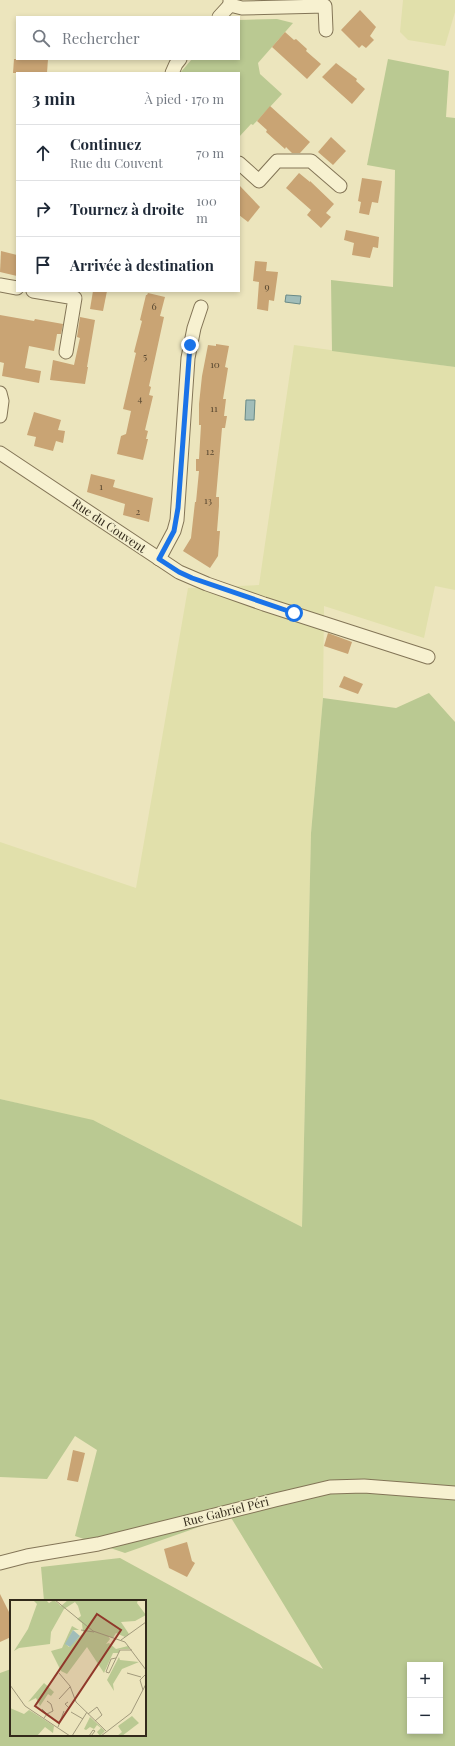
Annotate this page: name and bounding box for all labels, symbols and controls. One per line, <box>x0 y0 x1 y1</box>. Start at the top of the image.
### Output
search box <box>16 16 240 60</box>
icon: search <box>30 27 52 49</box>
text: Rechercher <box>62 28 140 48</box>
text: 3 min <box>32 87 75 109</box>
text: À pied · 170 m <box>145 90 224 107</box>
text: Continuez <box>70 134 141 154</box>
icon: ahead <box>32 142 54 164</box>
text: 70 m <box>196 144 224 161</box>
text: Rue du Couvent <box>70 154 163 171</box>
text: 100 m <box>196 192 217 226</box>
icon: right <box>32 198 54 220</box>
text: Tournez à droite <box>70 199 184 219</box>
icon: arrive <box>32 254 54 276</box>
text: Arrivée à destination <box>70 255 214 275</box>
house number: 9 <box>264 279 270 293</box>
house number: 6 <box>151 299 157 313</box>
route end <box>181 336 199 354</box>
house number: 5 <box>143 349 147 363</box>
house number: 10 <box>210 357 220 371</box>
house number: 4 <box>138 391 143 405</box>
house number: 11 <box>210 401 218 415</box>
house number: 12 <box>206 444 214 458</box>
house number: 1 <box>99 479 103 493</box>
house number: 13 <box>204 493 213 507</box>
street label: Rue du Couvent <box>70 495 150 556</box>
house number: 2 <box>136 504 141 518</box>
route start <box>285 604 303 622</box>
street label: Rue Gabriel Péri <box>181 1492 271 1529</box>
inset map <box>10 1600 146 1736</box>
map controls <box>407 1662 443 1734</box>
button: + <box>407 1662 443 1698</box>
button: − <box>407 1698 443 1734</box>

